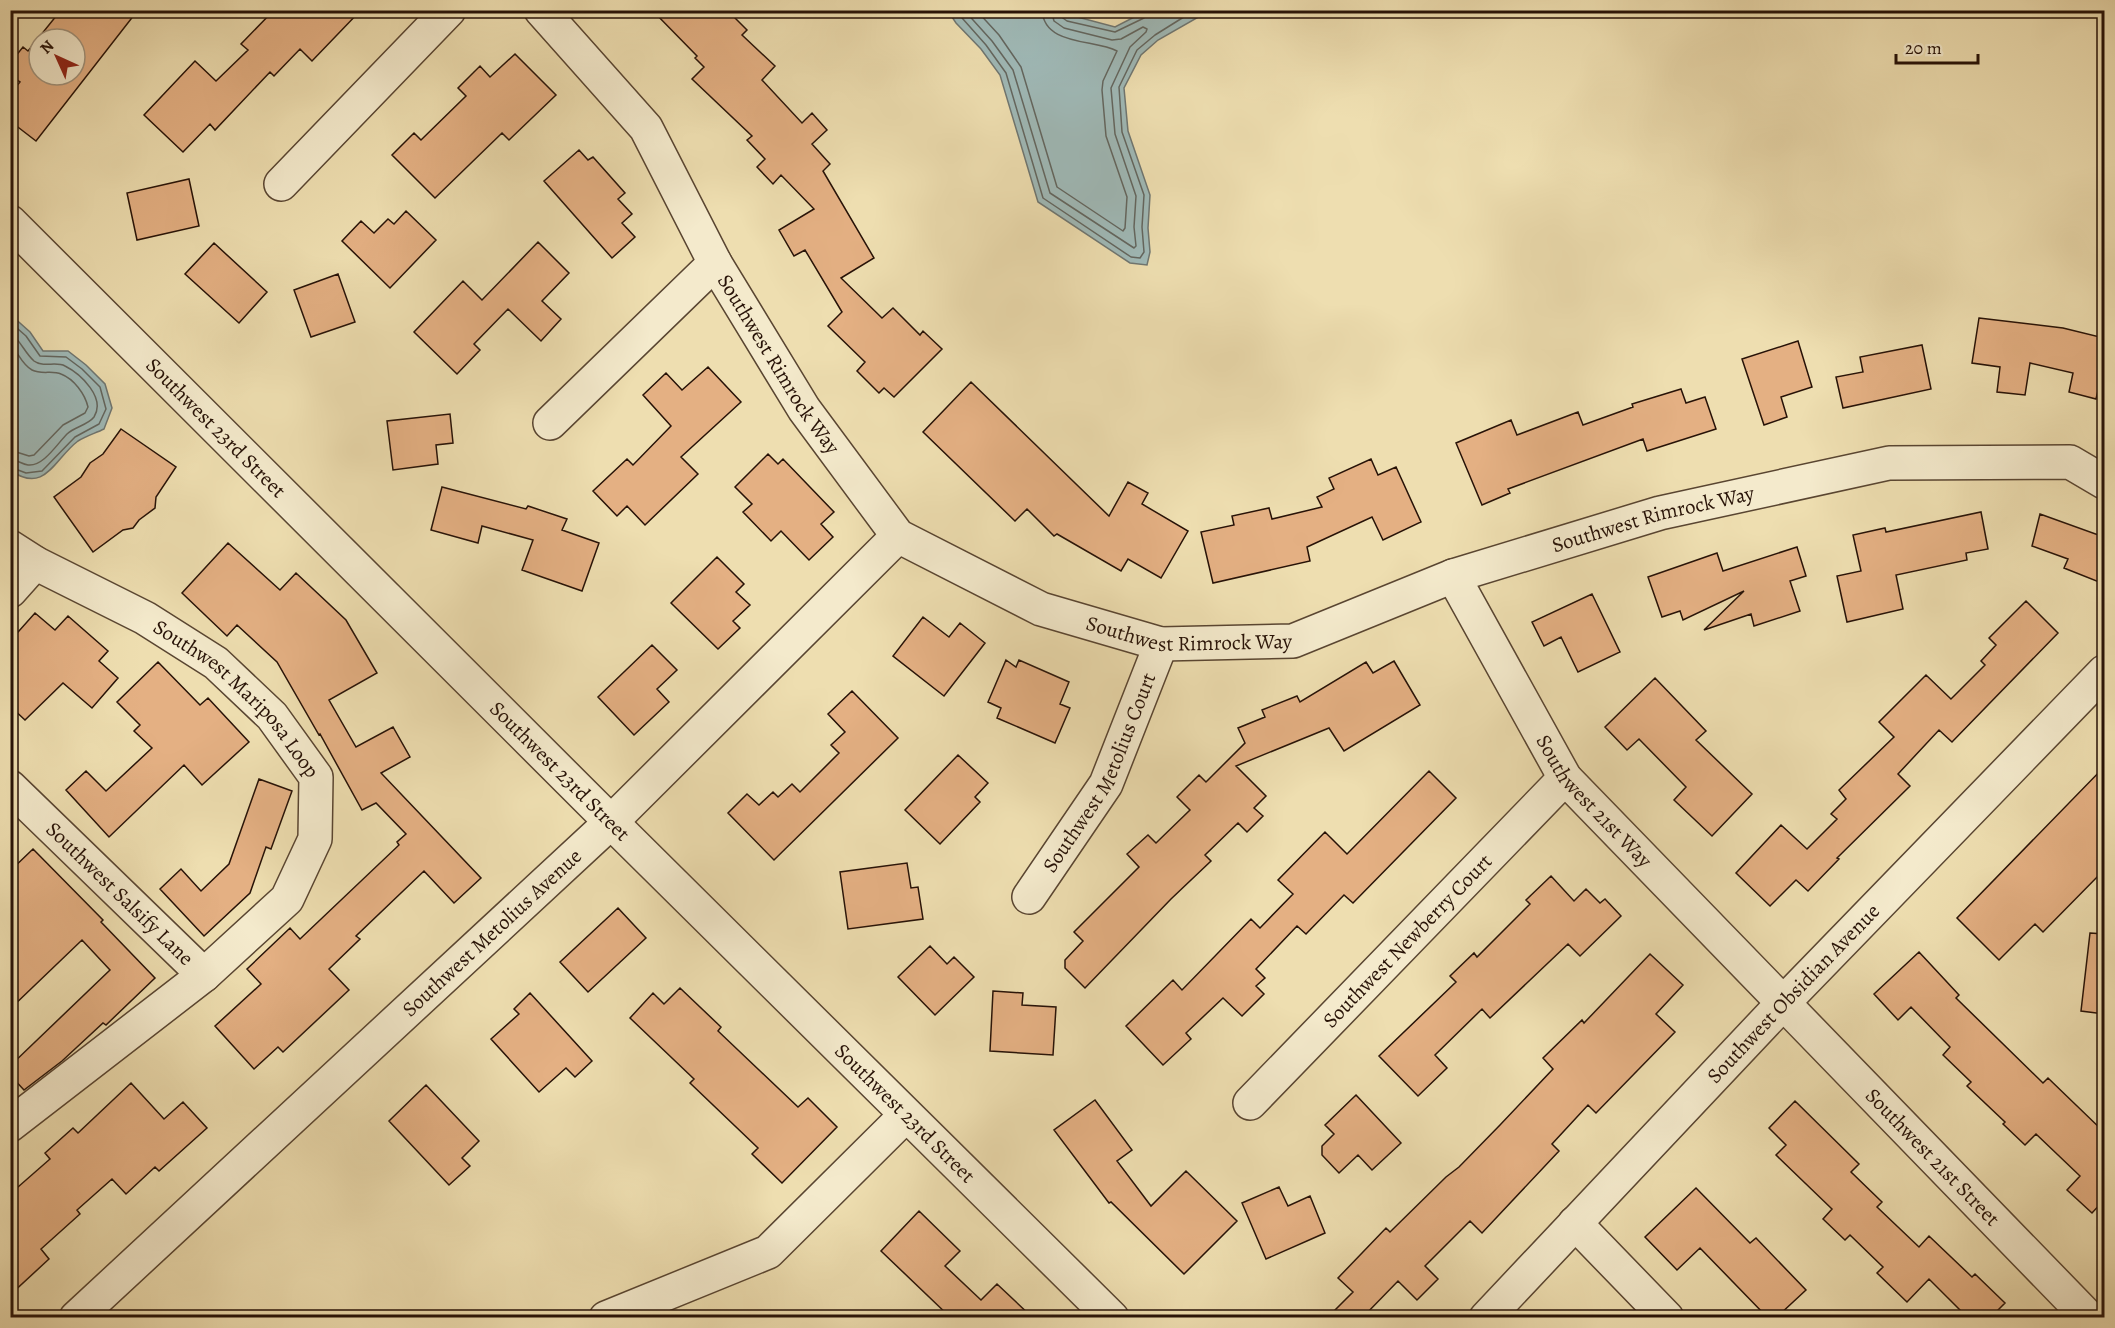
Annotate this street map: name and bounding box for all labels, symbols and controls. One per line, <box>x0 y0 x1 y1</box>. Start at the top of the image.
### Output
north arrow <box>27 27 87 87</box>
scale bar <box>1896 27 1978 65</box>
text: N <box>35 35 59 59</box>
text: 20 m <box>1905 36 1942 60</box>
street label: Southwest Rimrock Way <box>711 269 847 460</box>
street label: Southwest 23rd Street <box>140 351 292 504</box>
street label: Southwest Rimrock Way <box>1548 479 1757 559</box>
street label: Southwest Rimrock Way <box>1083 609 1293 658</box>
street label: Southwest Mariposa Loop <box>148 613 326 783</box>
street label: Southwest Metolius Court <box>1036 668 1162 878</box>
street label: Southwest 23rd Street <box>484 695 636 847</box>
street label: Southwest 21st Way <box>1530 730 1659 874</box>
street label: Southwest Salsify Lane <box>40 815 200 972</box>
street label: Southwest Metolius Avenue <box>396 842 588 1023</box>
street label: Southwest Newberry Court <box>1316 848 1498 1034</box>
street label: Southwest Obsidian Avenue <box>1701 897 1886 1089</box>
street label: Southwest 23rd Street <box>829 1037 982 1189</box>
street label: Southwest 21st Street <box>1859 1082 2006 1232</box>

